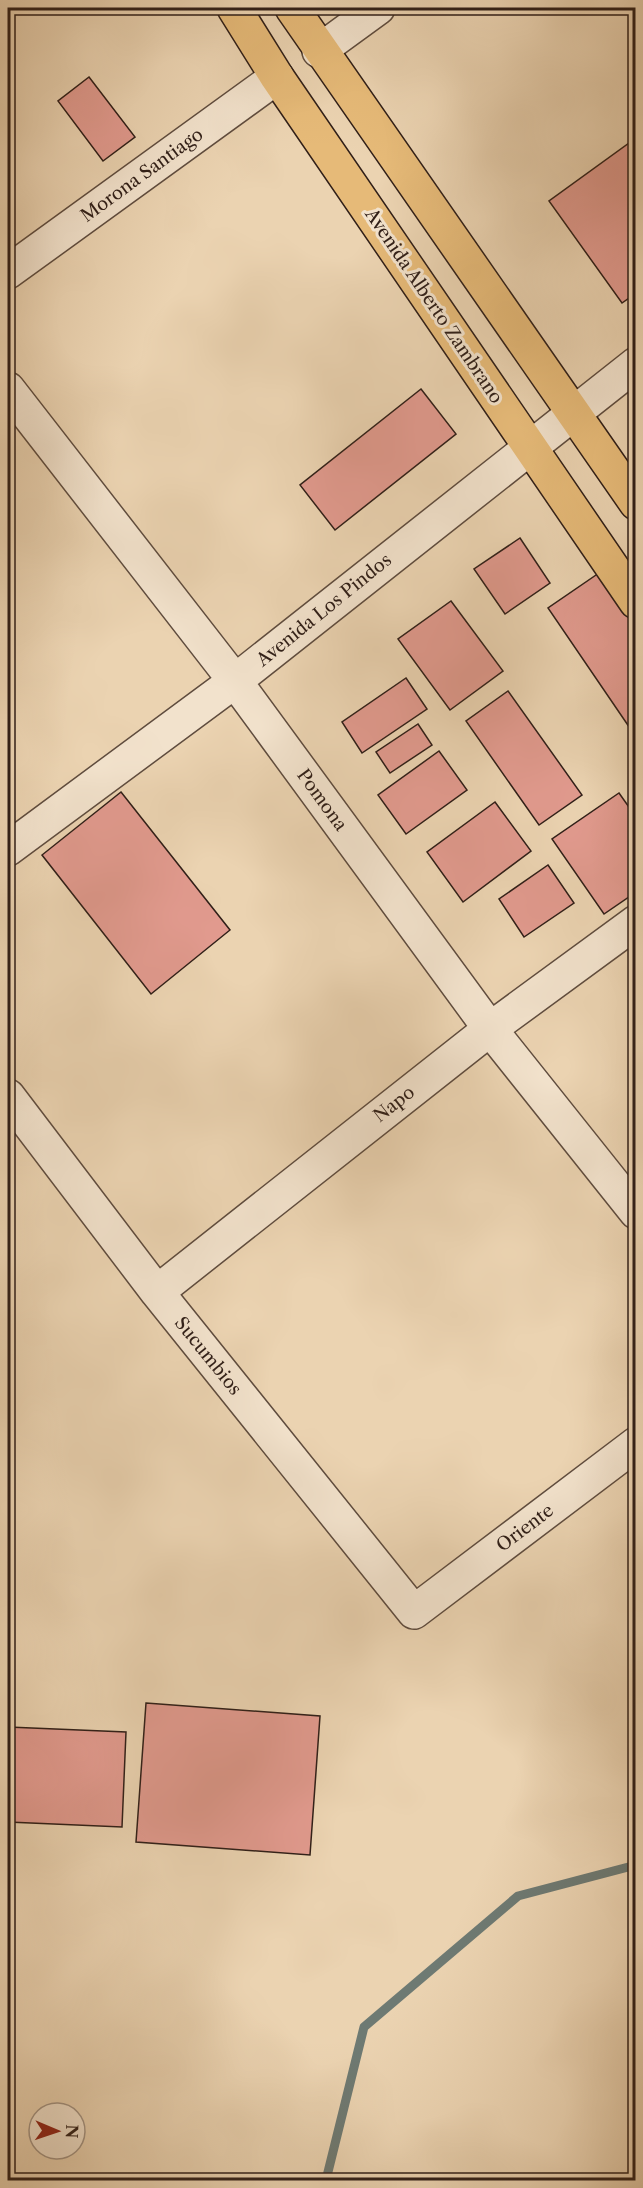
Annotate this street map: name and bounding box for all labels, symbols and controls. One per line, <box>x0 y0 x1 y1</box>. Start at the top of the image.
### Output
street label: Morona Santiago <box>77 123 207 227</box>
street label: Avenida Alberto Zambrano <box>360 203 508 408</box>
street label: Avenida Los Pindos <box>251 549 396 672</box>
street label: Pomona <box>292 765 352 836</box>
street label: Napo <box>369 1081 419 1127</box>
street label: Sucumbios <box>170 1312 246 1400</box>
street label: Oriente <box>492 1499 558 1557</box>
north arrow <box>27 2101 87 2161</box>
text: N <box>62 2124 82 2139</box>

